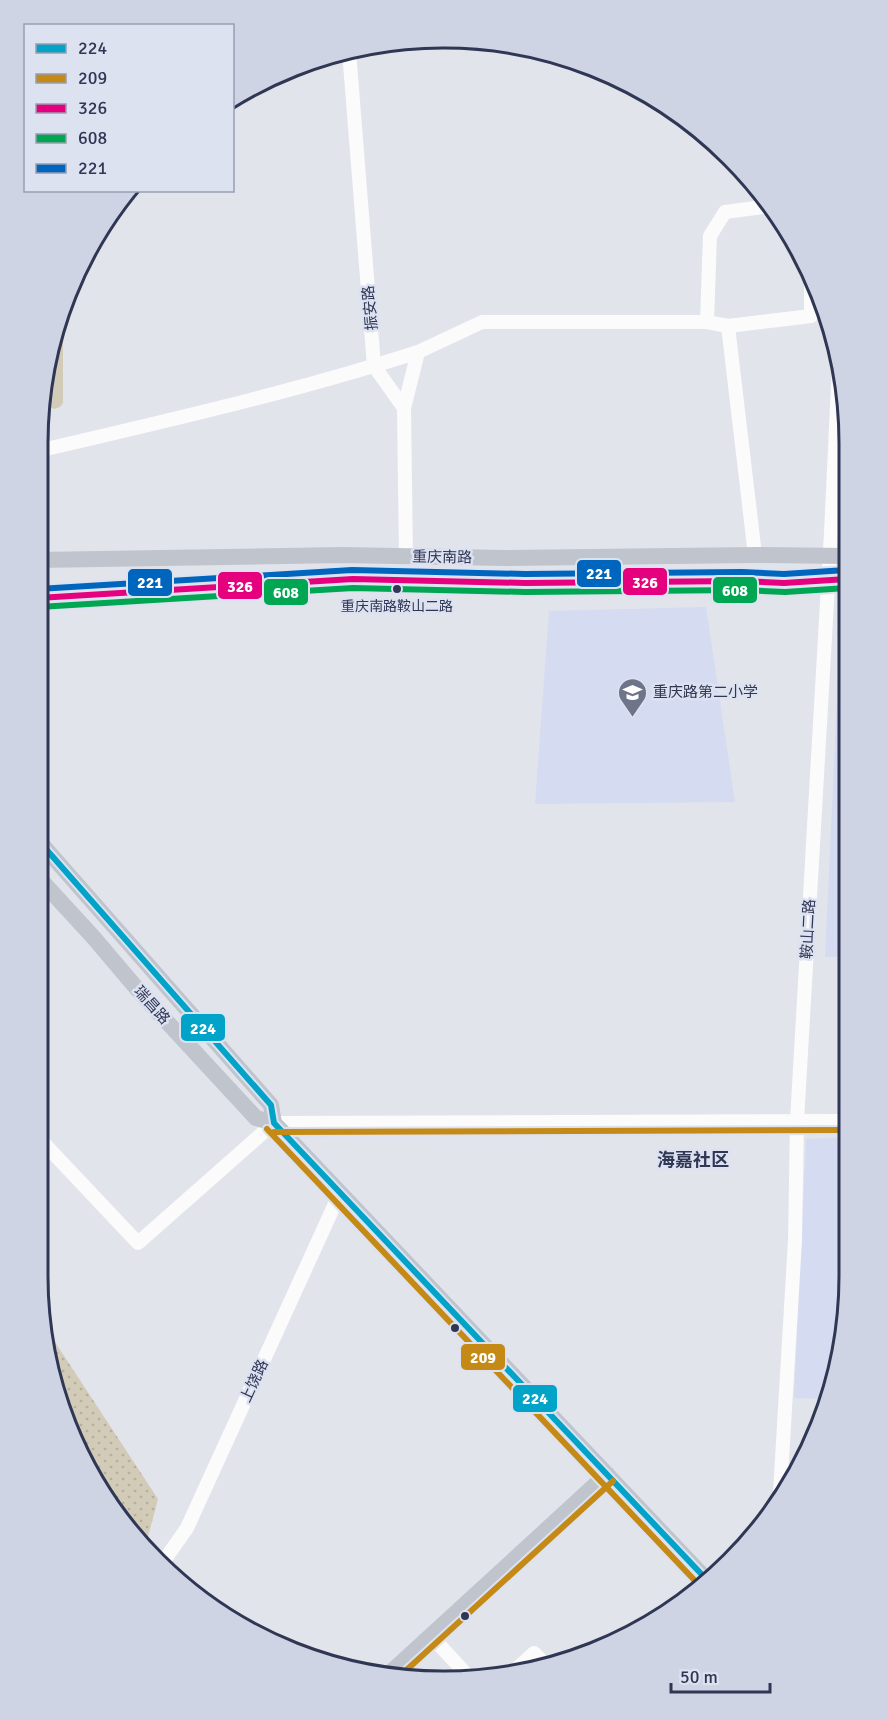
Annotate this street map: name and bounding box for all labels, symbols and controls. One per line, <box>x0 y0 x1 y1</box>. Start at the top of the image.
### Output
legend <box>24 24 234 192</box>
text: 224 <box>78 37 107 59</box>
text: 209 <box>78 67 107 89</box>
text: 326 <box>78 97 107 119</box>
text: 608 <box>78 127 107 149</box>
text: 221 <box>78 157 107 179</box>
street label: 振安路 <box>359 285 381 331</box>
street label: 重庆南路 <box>412 547 472 567</box>
line badge: 221 <box>576 559 622 588</box>
text: 221 <box>586 564 612 584</box>
line badge: 326 <box>622 567 668 596</box>
line badge: 221 <box>127 568 173 597</box>
line badge: 326 <box>217 571 263 600</box>
text: 221 <box>137 573 163 593</box>
text: 326 <box>632 573 658 593</box>
line badge: 608 <box>712 576 758 604</box>
text: 326 <box>227 577 253 597</box>
line badge: 608 <box>263 578 309 606</box>
text: 608 <box>722 581 748 601</box>
text: 608 <box>273 583 299 603</box>
marker: 重庆南路鞍山二路 <box>391 583 403 595</box>
place label: 重庆南路鞍山二路 <box>341 598 453 615</box>
school or university icon: 重庆路第二小学 <box>616 676 648 718</box>
place label: 重庆路第二小学 <box>653 683 758 701</box>
street label: 鞍山二路 <box>797 899 819 959</box>
street label: 瑞昌路 <box>130 982 174 1028</box>
line badge: 224 <box>180 1013 226 1042</box>
text: 224 <box>190 1019 216 1039</box>
district label: 海嘉社区 <box>657 1149 729 1171</box>
unlabelled marker <box>449 1322 461 1334</box>
line badge: 209 <box>460 1343 506 1371</box>
text: 209 <box>470 1348 496 1368</box>
street label: 上饶路 <box>236 1357 272 1405</box>
line badge: 224 <box>512 1384 558 1413</box>
text: 224 <box>522 1389 548 1409</box>
unlabelled marker <box>459 1610 471 1622</box>
scale bar <box>671 1656 770 1694</box>
text: 50 m <box>680 1666 718 1688</box>

